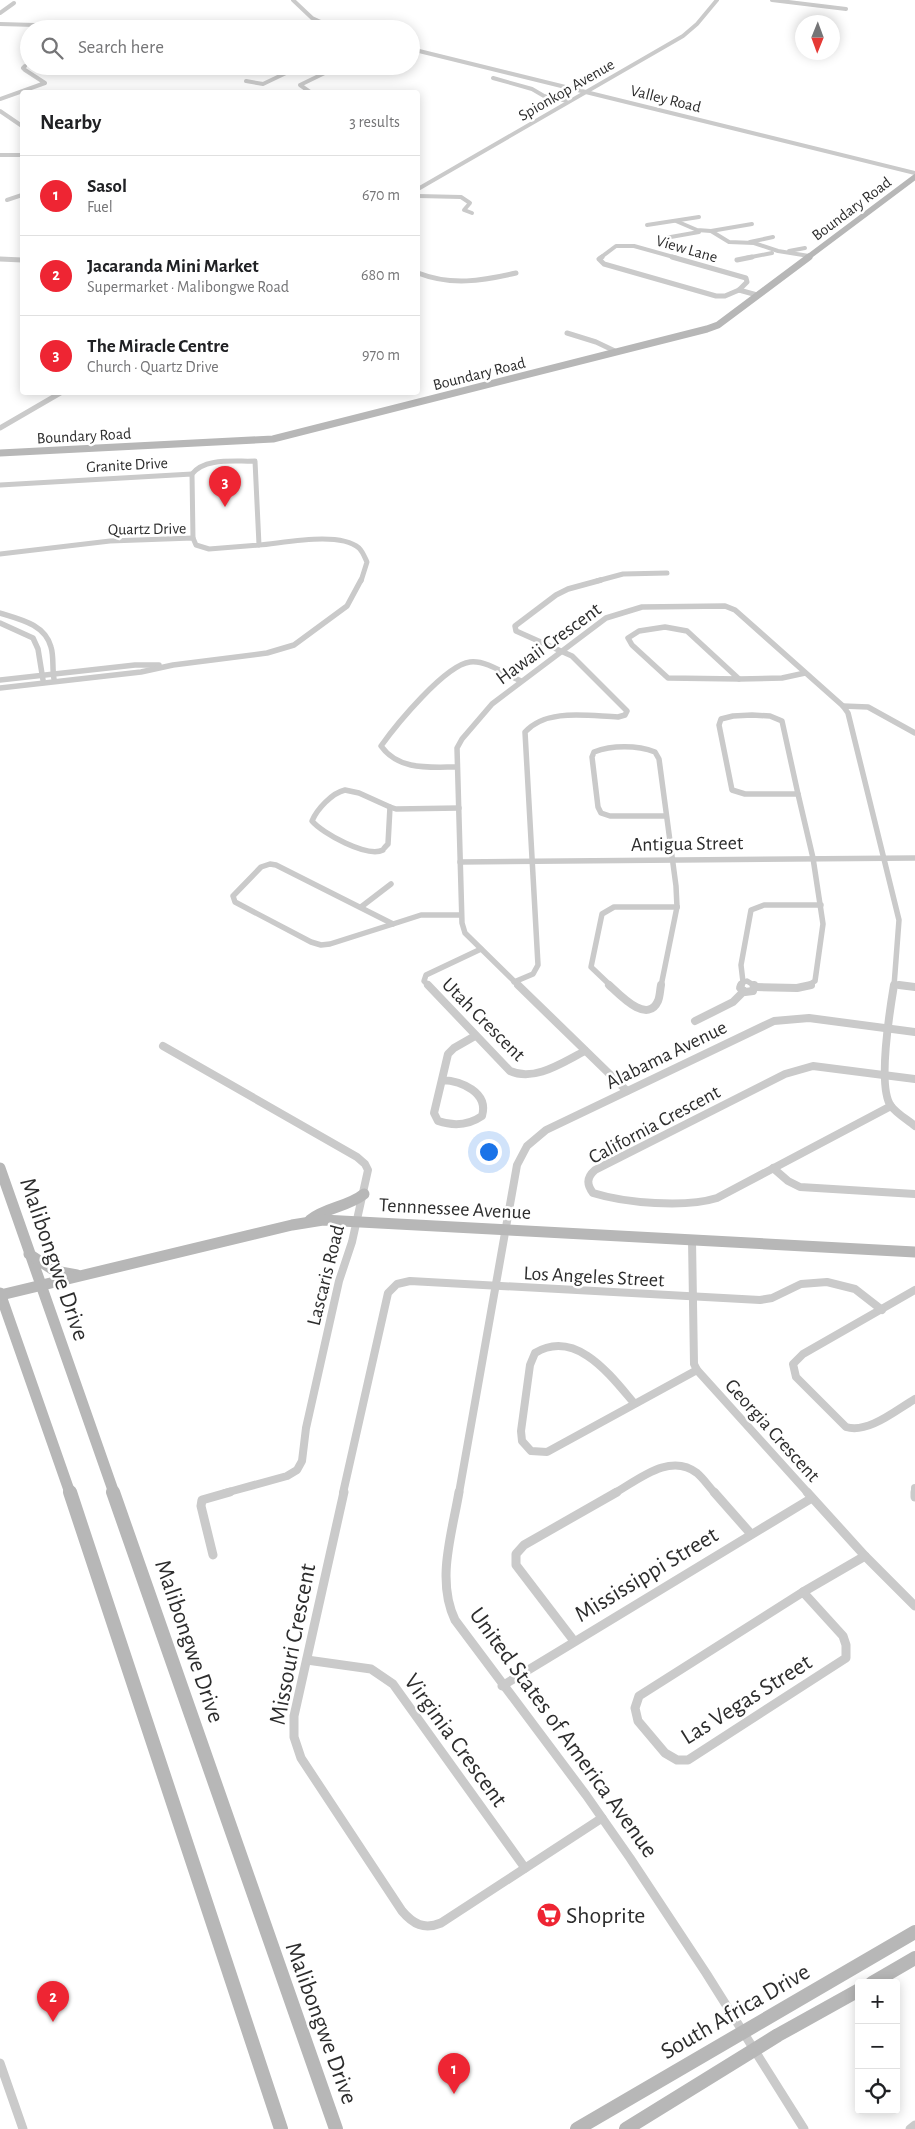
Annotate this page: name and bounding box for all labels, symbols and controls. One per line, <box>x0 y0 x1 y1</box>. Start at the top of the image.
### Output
north arrow <box>795 15 840 60</box>
search box <box>20 20 420 75</box>
icon: search <box>38 34 66 62</box>
text: Search here <box>78 38 164 57</box>
street label: Spionkop Avenue <box>516 56 617 124</box>
street label: Valley Road <box>629 82 703 116</box>
text: Nearby <box>40 112 101 133</box>
text: 3 results <box>349 114 400 130</box>
street label: Boundary Road <box>809 174 895 244</box>
text: Sasol <box>87 177 127 196</box>
text: 1 <box>53 187 59 203</box>
text: 670 m <box>362 187 400 203</box>
text: Fuel <box>87 199 113 215</box>
street label: View Lane <box>654 233 719 265</box>
text: Jacaranda Mini Market <box>87 257 259 276</box>
text: 2 <box>52 267 60 283</box>
text: 680 m <box>361 267 400 283</box>
text: Supermarket · Malibongwe Road <box>87 279 289 295</box>
text: The Miracle Centre <box>87 337 229 356</box>
text: 3 <box>53 347 59 363</box>
text: 970 m <box>362 347 400 363</box>
street label: Boundary Road <box>431 355 527 394</box>
text: Church · Quartz Drive <box>87 359 219 375</box>
street label: Boundary Road <box>36 426 132 447</box>
street label: Granite Drive <box>86 455 168 475</box>
pin: 3 <box>209 466 241 507</box>
street label: Quartz Drive <box>108 520 186 539</box>
street label: Hawaii Crescent <box>492 599 605 688</box>
street label: Antigua Street <box>631 833 744 855</box>
street label: Utah Crescent <box>438 974 529 1066</box>
street label: Alabama Avenue <box>603 1017 730 1093</box>
street label: California Crescent <box>585 1082 724 1168</box>
your location <box>476 1139 502 1165</box>
street label: Malibongwe Drive <box>15 1175 93 1344</box>
street label: Tennnessee Avenue <box>378 1195 532 1223</box>
street label: Lascaris Road <box>304 1223 348 1328</box>
street label: Los Angeles Street <box>523 1263 666 1291</box>
street label: Georgia Crescent <box>721 1375 824 1486</box>
street label: Mississippi Street <box>571 1523 723 1627</box>
street label: Malibongwe Drive <box>150 1557 228 1726</box>
street label: Missouri Crescent <box>266 1561 320 1727</box>
street label: United States of America Avenue <box>464 1603 662 1862</box>
street label: Las Vegas Street <box>677 1650 816 1750</box>
street label: Virginia Crescent <box>399 1670 511 1812</box>
supermarket icon: Shoprite <box>536 1902 562 1928</box>
place label: Shoprite <box>566 1904 645 1928</box>
street label: Malibongwe Drive <box>281 1939 361 2107</box>
street label: South Africa Drive <box>657 1960 814 2064</box>
map controls <box>855 1979 900 2114</box>
button: + <box>855 1979 900 2024</box>
pin: 2 <box>37 1981 69 2022</box>
button: − <box>855 2024 900 2069</box>
pin: 1 <box>438 2053 470 2094</box>
button: locate <box>855 2069 900 2114</box>

